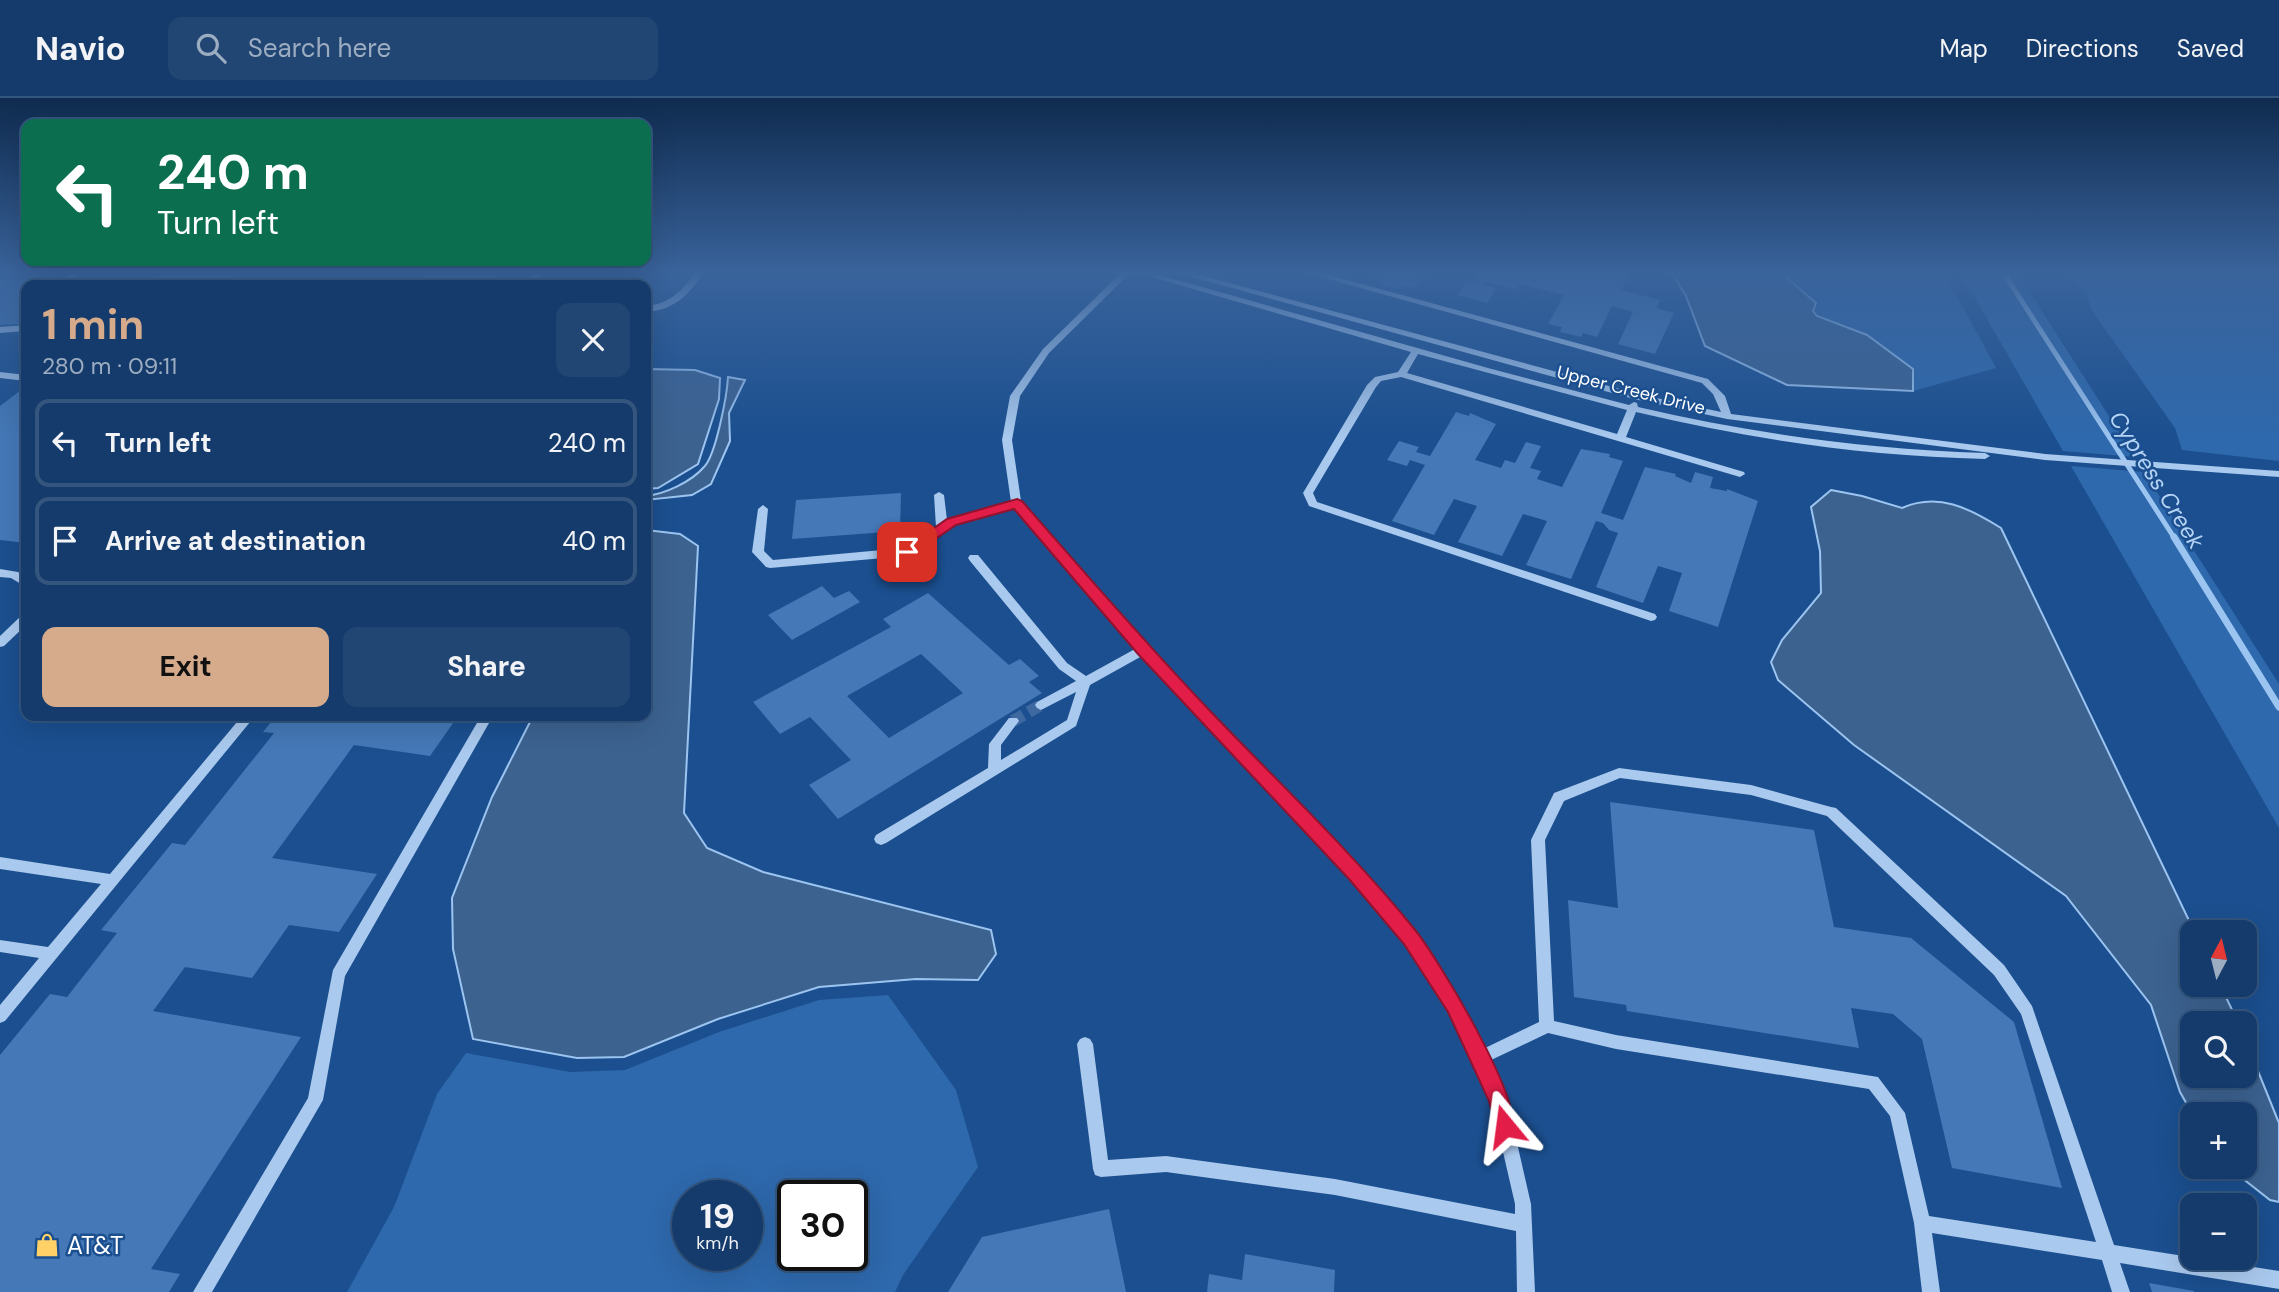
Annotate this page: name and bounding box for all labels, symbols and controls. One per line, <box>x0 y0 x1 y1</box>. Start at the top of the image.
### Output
search box <box>168 17 658 80</box>
text: Navio <box>35 27 126 70</box>
icon: search <box>192 29 230 67</box>
text: Search here <box>248 31 391 65</box>
text: Map <box>1940 33 1988 64</box>
text: Directions <box>2026 33 2139 64</box>
text: Saved <box>2177 33 2244 64</box>
text: 240 m <box>157 140 309 204</box>
icon: left <box>42 147 133 238</box>
text: Turn left <box>157 202 279 244</box>
text: 1 min <box>42 297 144 352</box>
button: close <box>556 303 630 377</box>
text: 280 m · 09:11 <box>42 351 177 381</box>
street label: Upper Creek Drive <box>1554 360 1708 420</box>
water label: Cypress Creek <box>2103 405 2212 555</box>
icon: left <box>46 424 84 462</box>
text: Turn left <box>105 426 212 460</box>
text: 240 m <box>548 426 626 460</box>
icon: arrive <box>46 522 84 560</box>
pin <box>877 522 937 582</box>
text: Arrive at destination <box>105 524 366 558</box>
text: 40 m <box>562 524 626 558</box>
icon: arrive <box>888 533 926 571</box>
button: Exit <box>42 627 329 707</box>
button: Share <box>343 627 630 707</box>
north arrow <box>2180 920 2258 998</box>
map controls <box>2180 920 2257 1270</box>
button: search <box>2180 1011 2257 1088</box>
position arrow <box>1468 1089 1542 1163</box>
button: + <box>2180 1102 2257 1179</box>
speed limit sign: 30 <box>777 1180 868 1271</box>
text: 19 <box>700 1193 735 1239</box>
button: − <box>2180 1193 2257 1270</box>
place label: AT&T <box>67 1230 123 1261</box>
shop icon: AT&T <box>33 1231 61 1259</box>
text: km/h <box>696 1231 739 1255</box>

